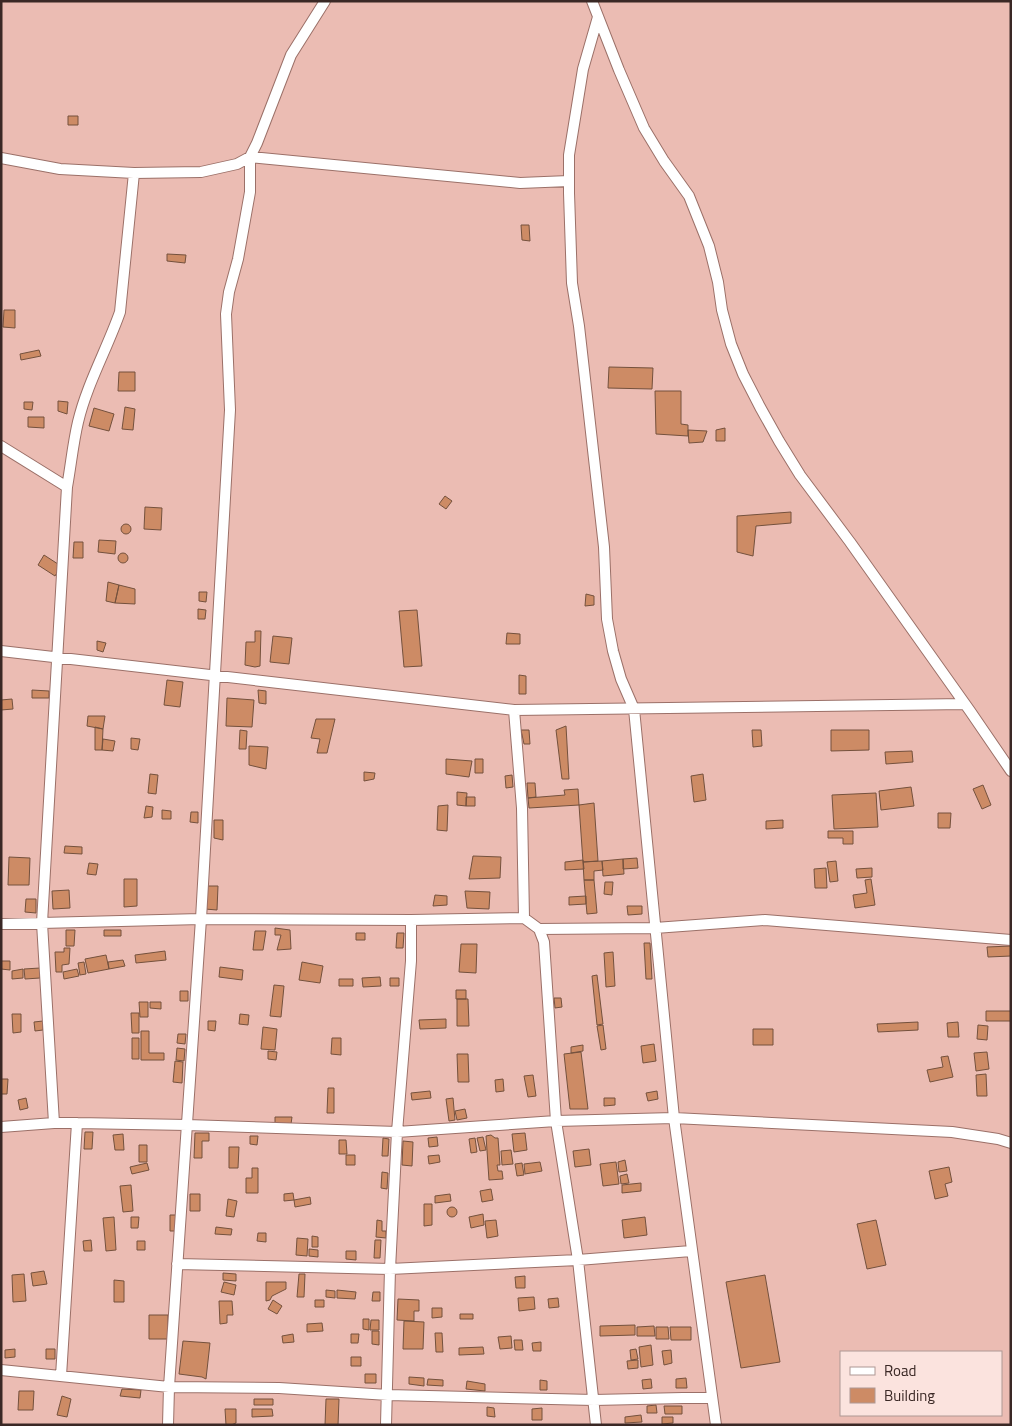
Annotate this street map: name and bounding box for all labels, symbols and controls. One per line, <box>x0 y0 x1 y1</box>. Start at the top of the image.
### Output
legend <box>840 1351 1002 1416</box>
text: Road <box>884 1359 916 1382</box>
text: Building <box>884 1384 935 1407</box>

